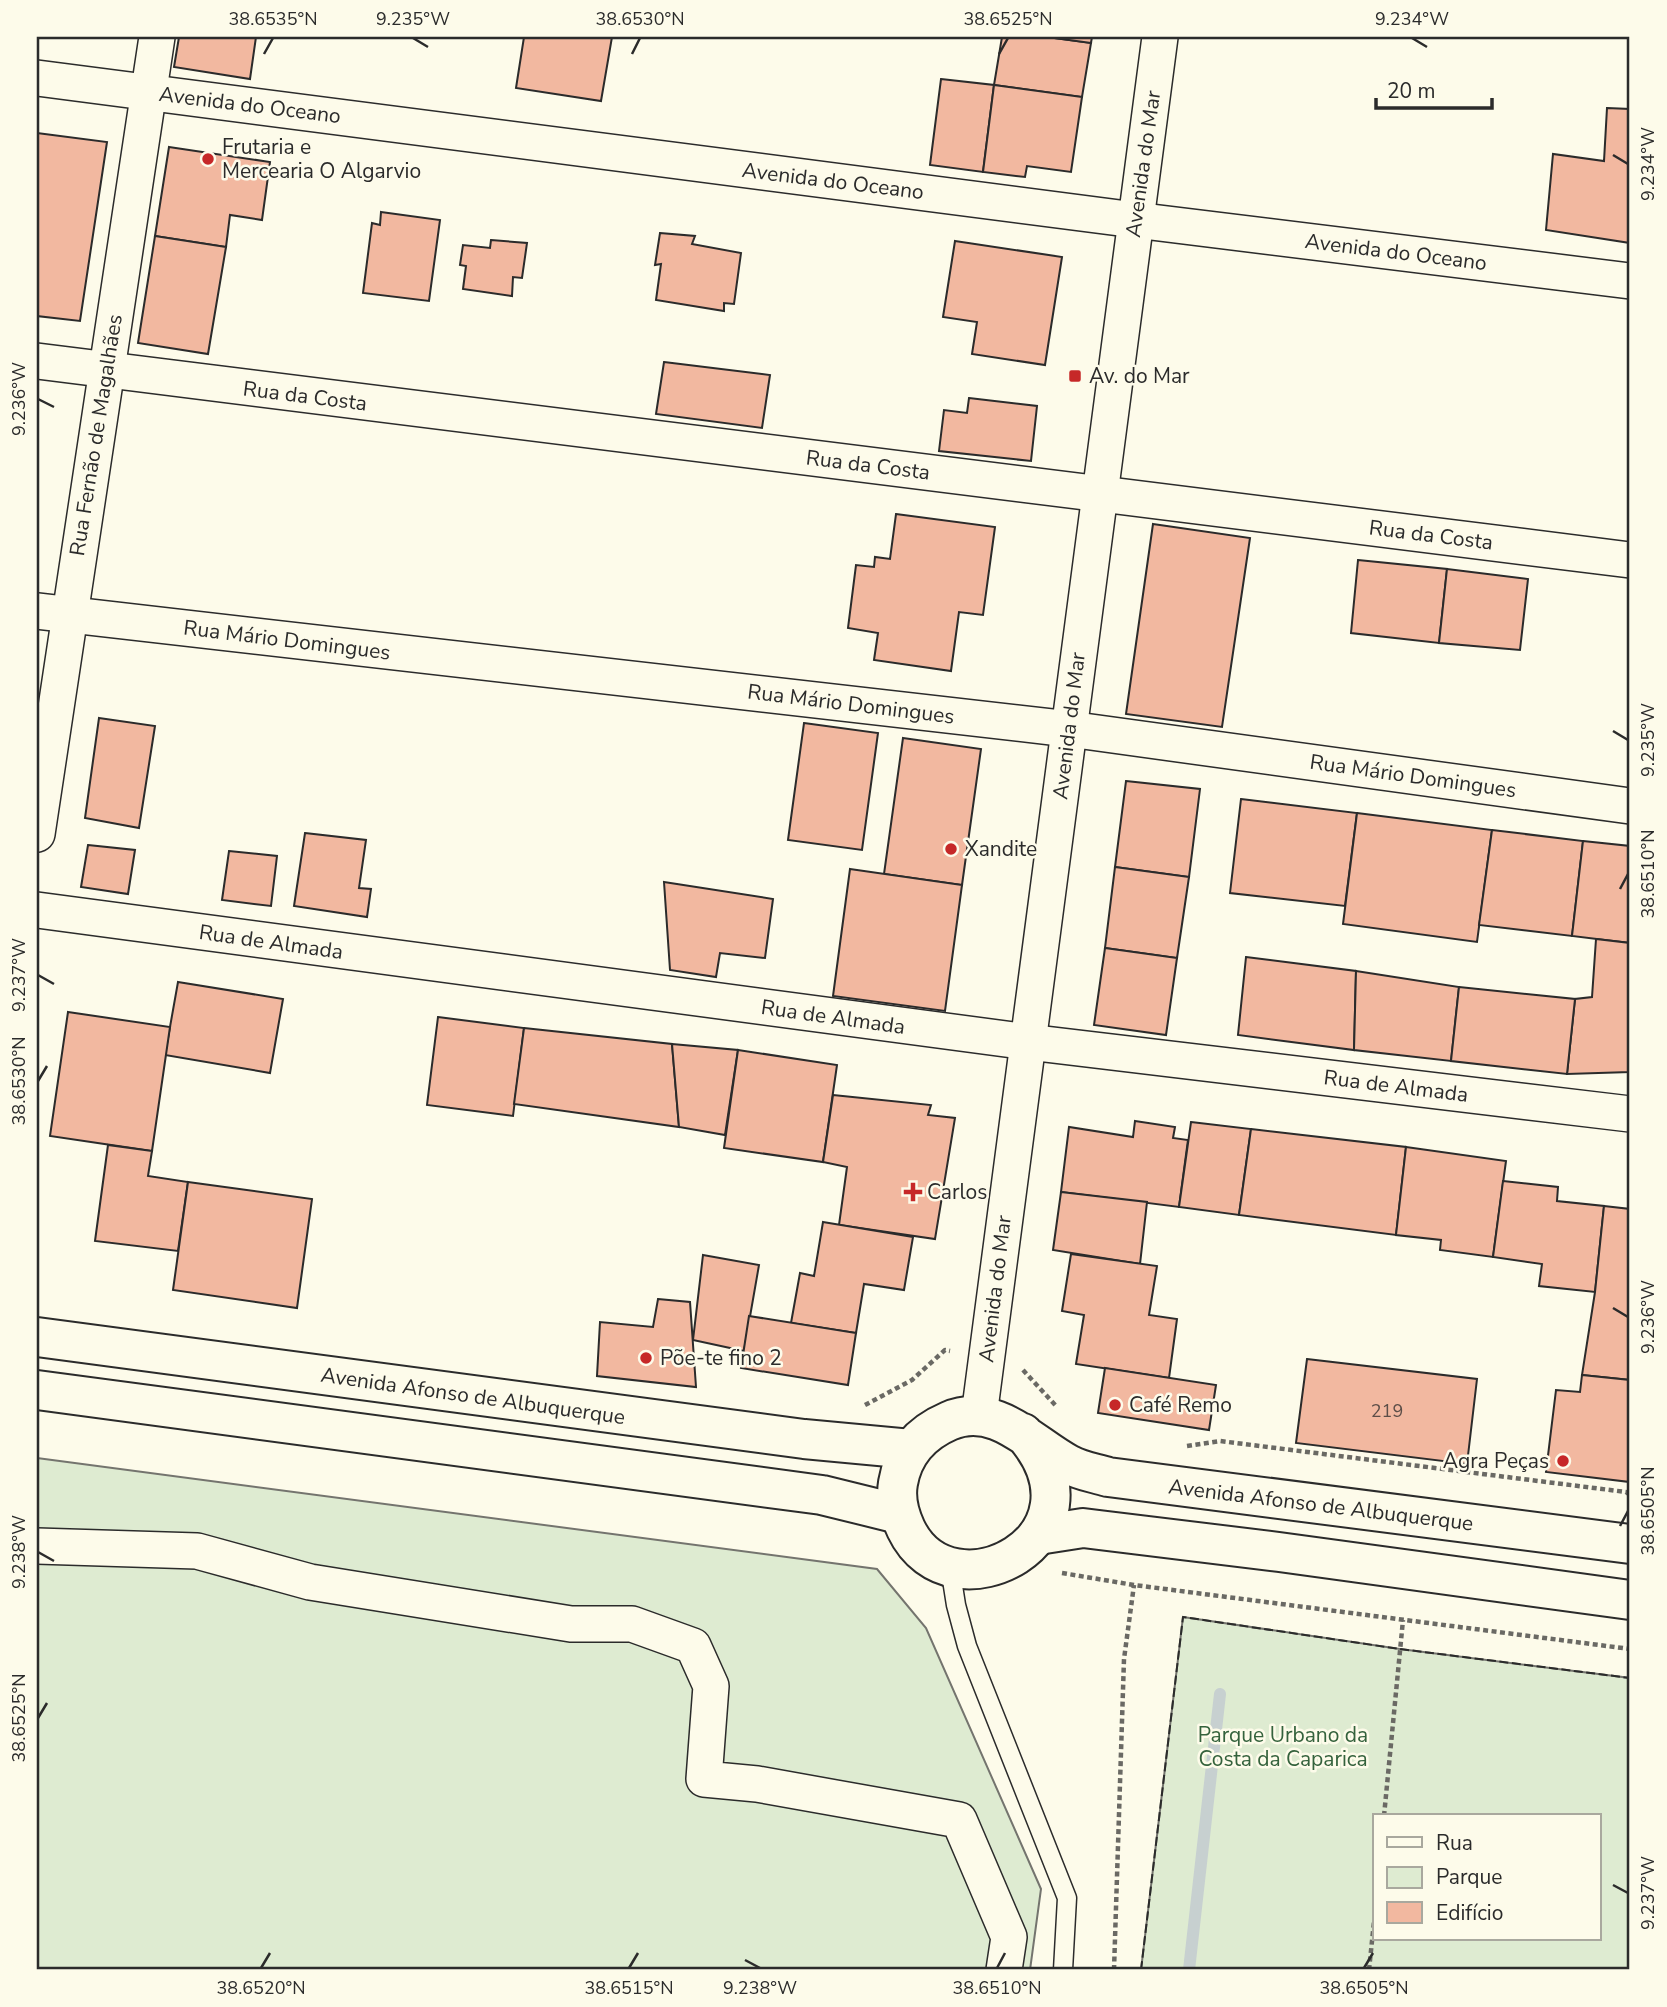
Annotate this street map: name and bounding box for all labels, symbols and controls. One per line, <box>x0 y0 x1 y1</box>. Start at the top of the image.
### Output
text: 38.6535°N <box>229 7 317 31</box>
text: 9.235°W <box>376 7 450 31</box>
text: 38.6530°N <box>596 7 684 31</box>
text: 38.6525°N <box>964 7 1052 31</box>
text: 9.234°W <box>1375 7 1449 31</box>
scale bar <box>1376 66 1492 110</box>
text: 20 m <box>1387 77 1436 105</box>
street label: Avenida do Oceano <box>157 80 343 130</box>
street label: Avenida do Mar <box>1119 88 1167 239</box>
text: 9.234°W <box>1636 127 1660 201</box>
place label: Frutaria e Mercearia O Algarvio <box>222 133 421 185</box>
marker: Frutaria e Mercearia O Algarvio <box>200 151 216 167</box>
street label: Avenida do Oceano <box>740 156 926 206</box>
street label: Avenida do Oceano <box>1303 227 1489 277</box>
street label: Rua Fernão de Magalhães <box>63 312 129 558</box>
text: 9.236°W <box>7 362 31 436</box>
place label: Av. do Mar <box>1089 362 1190 390</box>
marker: Av. do Mar <box>1067 368 1083 384</box>
street label: Rua da Costa <box>241 375 369 417</box>
street label: Rua da Costa <box>804 444 932 486</box>
street label: Rua da Costa <box>1367 514 1495 556</box>
street label: Rua Mário Domingues <box>182 613 392 667</box>
street label: Avenida do Mar <box>1046 650 1092 801</box>
street label: Rua Mário Domingues <box>746 677 956 731</box>
text: 9.235°W <box>1636 703 1660 777</box>
street label: Rua Mário Domingues <box>1308 748 1518 804</box>
text: 38.6510°N <box>1636 830 1660 918</box>
place label: Xandite <box>965 835 1037 863</box>
marker: Xandite <box>943 841 959 857</box>
street label: Rua de Almada <box>197 918 345 966</box>
text: 9.237°W <box>7 938 31 1012</box>
street label: Rua de Almada <box>759 993 907 1041</box>
text: 38.6530°N <box>7 1037 31 1125</box>
street label: Rua de Almada <box>1322 1063 1470 1109</box>
place label: Carlos <box>927 1178 987 1206</box>
marker: Carlos <box>905 1184 921 1200</box>
street label: Avenida do Mar <box>972 1213 1018 1364</box>
text: 9.236°W <box>1636 1280 1660 1354</box>
place label: Põe-te fino 2 <box>660 1344 782 1372</box>
marker: Põe-te fino 2 <box>638 1350 654 1366</box>
street label: Avenida Afonso de Albuquerque <box>319 1361 627 1431</box>
place label: Café Remo <box>1129 1391 1232 1419</box>
marker: Café Remo <box>1107 1397 1123 1413</box>
house number: 219 <box>1371 1399 1403 1423</box>
place label: Agra Peças <box>1443 1447 1549 1475</box>
marker: Agra Peças <box>1555 1453 1571 1469</box>
text: 38.6505°N <box>1636 1467 1660 1555</box>
street label: Avenida Afonso de Albuquerque <box>1167 1472 1475 1538</box>
text: 9.238°W <box>7 1515 31 1589</box>
text: 38.6525°N <box>7 1674 31 1762</box>
park label: Parque Urbano da Costa da Caparica <box>1198 1721 1368 1773</box>
legend <box>1373 1814 1600 1940</box>
text: Rua <box>1436 1829 1473 1857</box>
text: 9.237°W <box>1636 1856 1660 1930</box>
text: Parque <box>1436 1863 1503 1891</box>
text: Edifício <box>1436 1899 1503 1927</box>
text: 38.6520°N <box>217 1976 305 2000</box>
text: 38.6515°N <box>585 1976 673 2000</box>
text: 9.238°W <box>723 1976 797 2000</box>
text: 38.6510°N <box>953 1976 1041 2000</box>
text: 38.6505°N <box>1320 1976 1408 2000</box>

